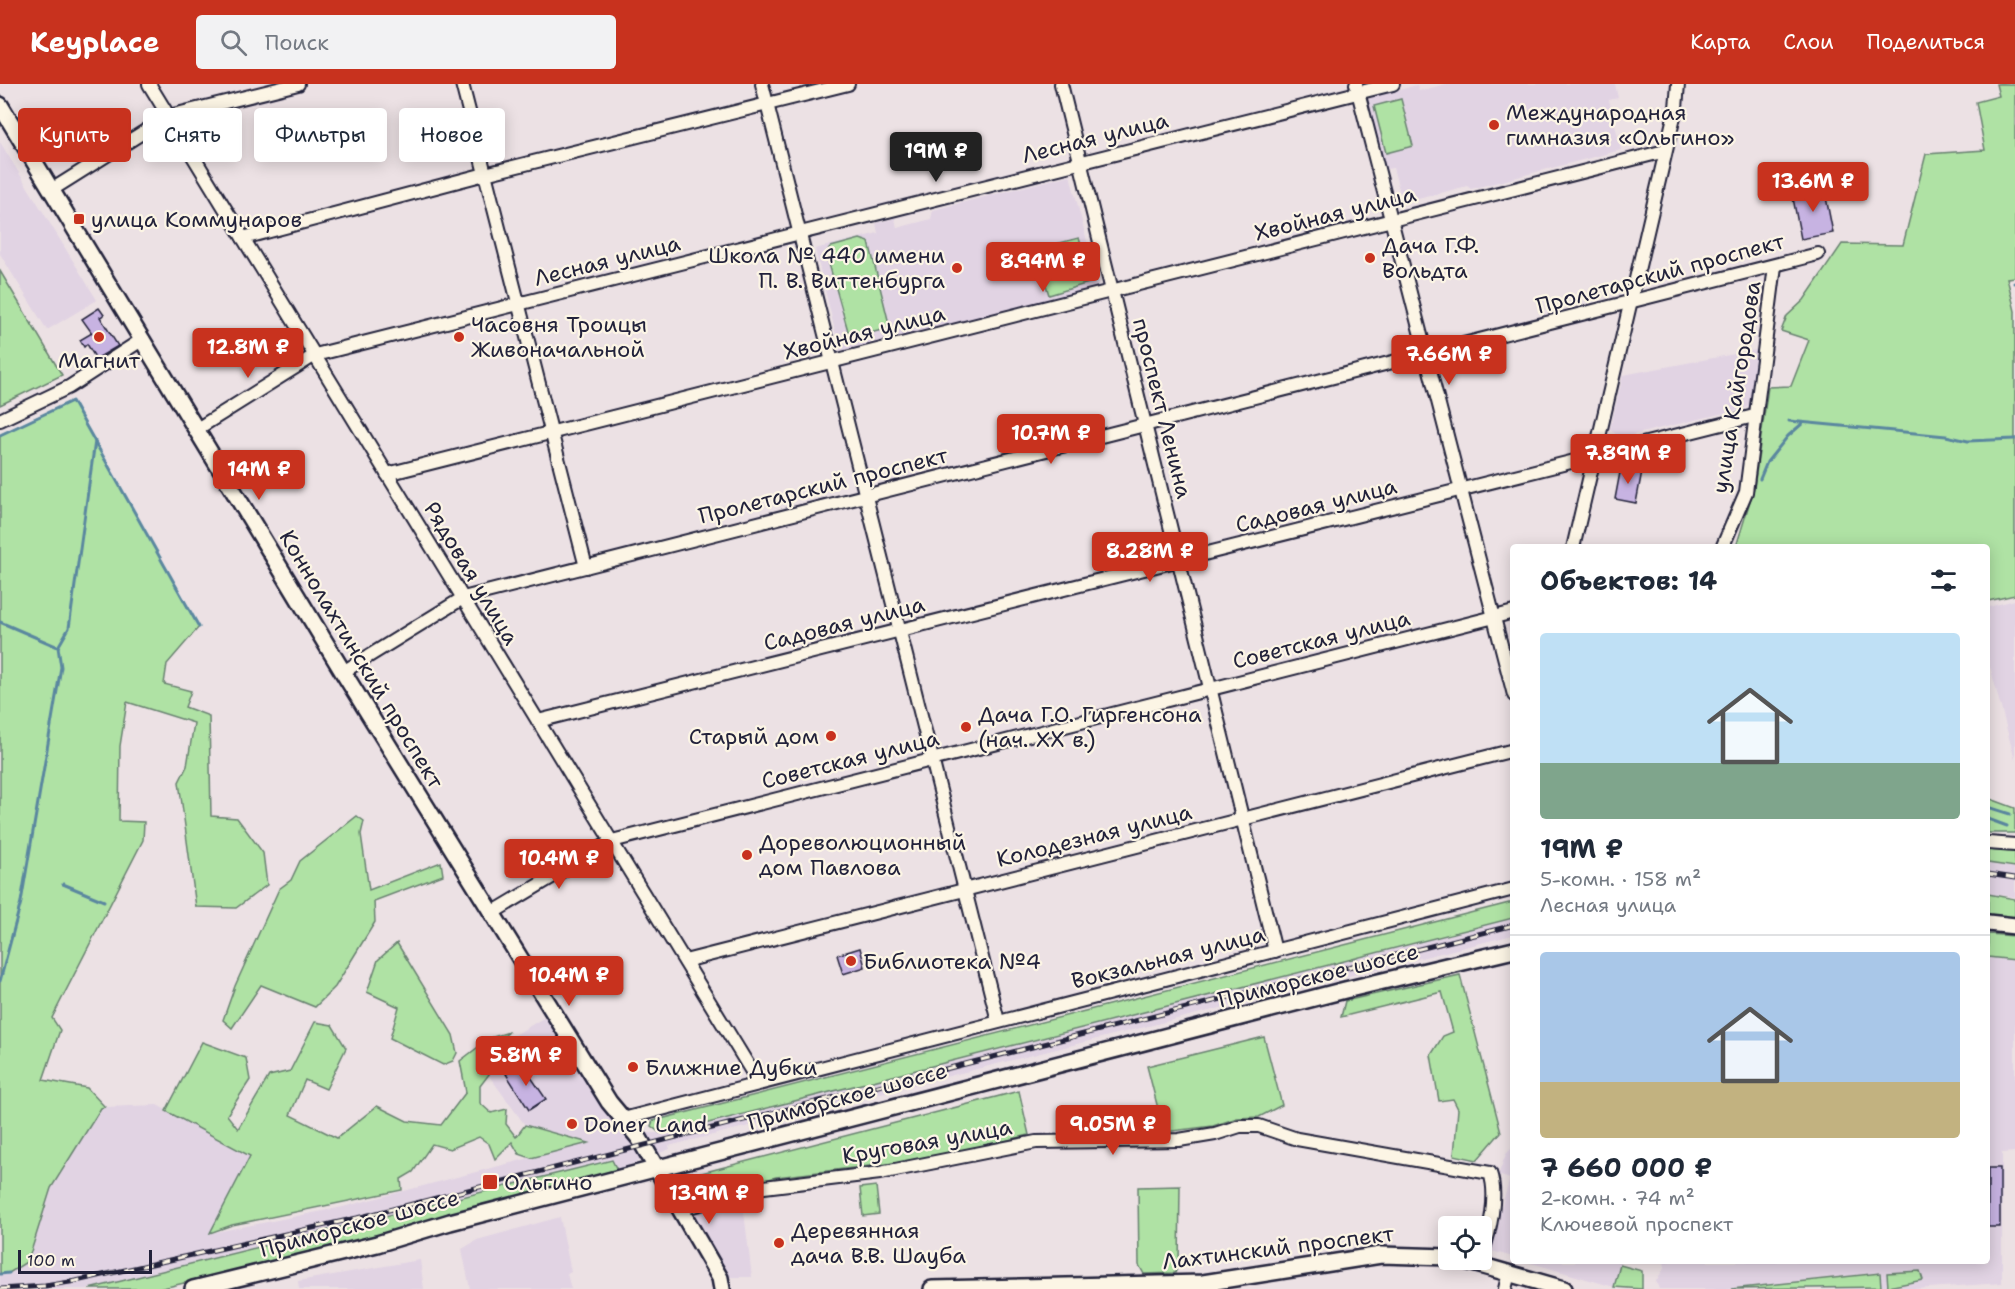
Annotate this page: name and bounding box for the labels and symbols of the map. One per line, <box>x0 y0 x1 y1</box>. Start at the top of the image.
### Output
place label: Международная гимназия «Ольгино» <box>1506 98 1734 152</box>
street label: Лесная улица <box>1019 105 1172 170</box>
marker: Международная гимназия «Ольгино» <box>1487 118 1501 132</box>
pin: 19M ₽ <box>894 132 978 183</box>
pin: 13.6M ₽ <box>1758 162 1868 213</box>
street label: Хвойная улица <box>1251 179 1419 248</box>
place label: улица Коммунаров <box>91 205 302 234</box>
marker: улица Коммунаров <box>72 212 86 226</box>
street label: Пролетарский проспект <box>1533 226 1788 321</box>
street label: Лесная улица <box>531 228 684 293</box>
place label: Дача Г.Ф. Вольдта <box>1382 231 1479 285</box>
place label: Школа № 440 имени П. В. Виттенбурга <box>708 241 945 295</box>
pin: 8.94M ₽ <box>988 242 1098 293</box>
marker: Дача Г.Ф. Вольдта <box>1363 251 1377 265</box>
marker: Школа № 440 имени П. В. Виттенбурга <box>950 261 964 275</box>
street label: улица Кайгородова <box>1705 279 1768 495</box>
street label: Хвойная улица <box>780 298 948 367</box>
place label: Часовня Троицы Живоначальной <box>471 310 647 364</box>
street label: проспект Ленина <box>1126 315 1199 502</box>
pin: 12.8M ₽ <box>193 328 303 379</box>
marker: Магнит <box>92 330 106 344</box>
marker: Часовня Троицы Живоначальной <box>452 330 466 344</box>
pin: 7.66M ₽ <box>1394 335 1504 386</box>
place label: Магнит <box>58 346 141 375</box>
pin: 10.7M ₽ <box>996 414 1106 465</box>
pin: 7.89M ₽ <box>1573 434 1683 485</box>
street label: Пролетарский проспект <box>696 440 951 530</box>
pin: 14M ₽ <box>217 450 301 501</box>
street label: Садовая улица <box>1232 471 1400 540</box>
street label: Рядовая улица <box>417 496 526 651</box>
street label: Коннолахтинский проспект <box>273 525 451 794</box>
pin: 8.28M ₽ <box>1095 532 1205 583</box>
street label: Садовая улица <box>760 589 928 658</box>
street label: Советская улица <box>1229 603 1413 676</box>
place label: Дача Г.О. Гиргенсона (нач. XX в.) <box>978 700 1202 754</box>
marker: Дача Г.О. Гиргенсона (нач. XX в.) <box>959 720 973 734</box>
place label: Старый дом <box>689 722 819 751</box>
street label: Советская улица <box>758 723 942 796</box>
marker: Старый дом <box>824 729 838 743</box>
street label: Колодезная улица <box>993 797 1195 874</box>
place label: Дореволюционный дом Павлова <box>759 828 966 882</box>
pin: 10.4M ₽ <box>504 839 614 890</box>
marker: Дореволюционный дом Павлова <box>740 848 754 862</box>
street label: Вокзальная улица <box>1068 919 1268 996</box>
street label: Приморское шоссе <box>1215 937 1421 1014</box>
place label: Библиотека №4 <box>863 947 1041 976</box>
marker: Библиотека №4 <box>844 954 858 968</box>
pin: 10.4M ₽ <box>514 956 624 1007</box>
pin: 5.8M ₽ <box>477 1036 575 1087</box>
place label: Ближние Дубки <box>645 1053 817 1082</box>
street label: Приморское шоссе <box>744 1056 950 1137</box>
marker: Ближние Дубки <box>626 1060 640 1074</box>
pin: 9.05M ₽ <box>1058 1105 1168 1156</box>
place label: Doner Land <box>584 1110 708 1139</box>
street label: Круговая улица <box>840 1112 1014 1171</box>
marker: Doner Land <box>565 1117 579 1131</box>
place label: Ольгино <box>504 1168 593 1197</box>
marker: Ольгино <box>481 1173 499 1191</box>
pin: 13.9M ₽ <box>654 1174 764 1225</box>
street label: Приморское шоссе <box>256 1183 462 1264</box>
place label: Деревянная дача В.В. Шауба <box>791 1216 966 1270</box>
street label: Лахтинский проспект <box>1161 1219 1396 1276</box>
marker: Деревянная дача В.В. Шауба <box>772 1236 786 1250</box>
scale bar <box>18 1247 152 1274</box>

